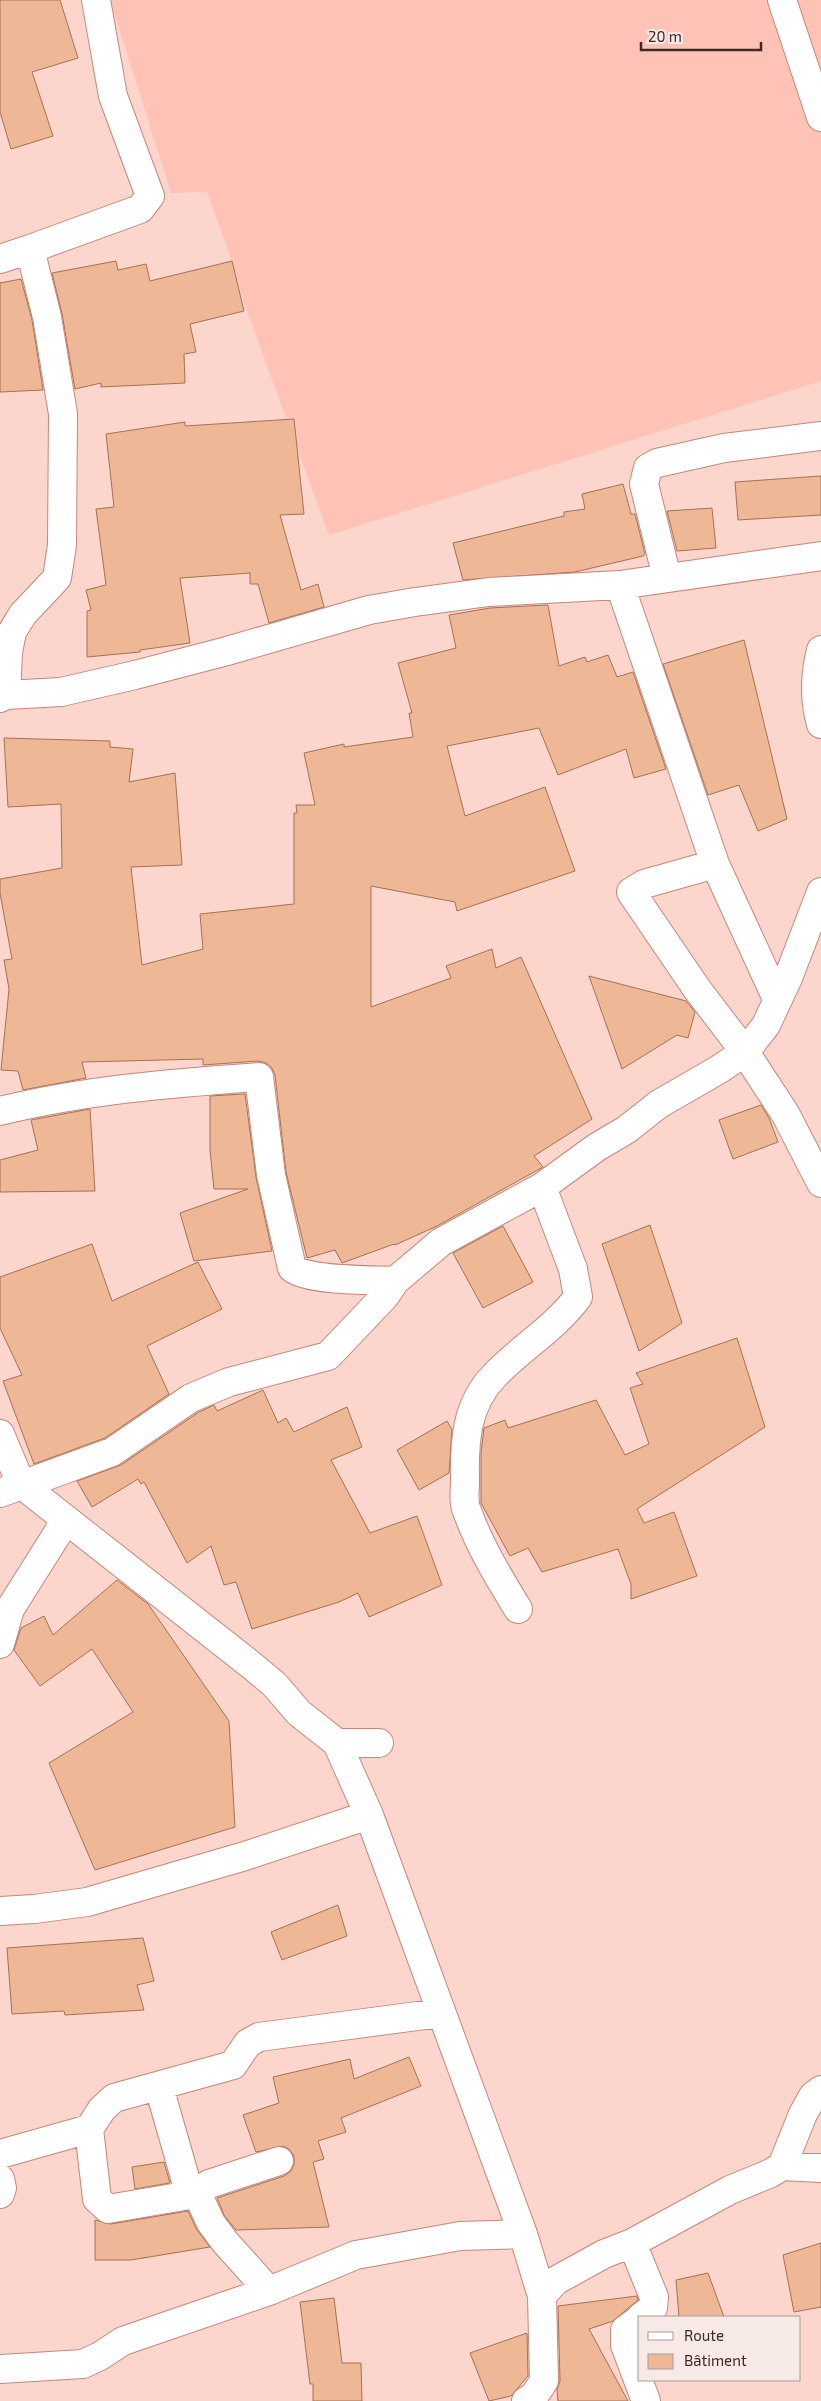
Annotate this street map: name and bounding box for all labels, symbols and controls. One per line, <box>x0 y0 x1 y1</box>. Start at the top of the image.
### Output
scale bar <box>641 20 761 52</box>
text: 20 m <box>648 27 682 45</box>
legend <box>638 2316 801 2381</box>
text: Route <box>684 2326 724 2344</box>
text: Bâtiment <box>684 2351 747 2369</box>

